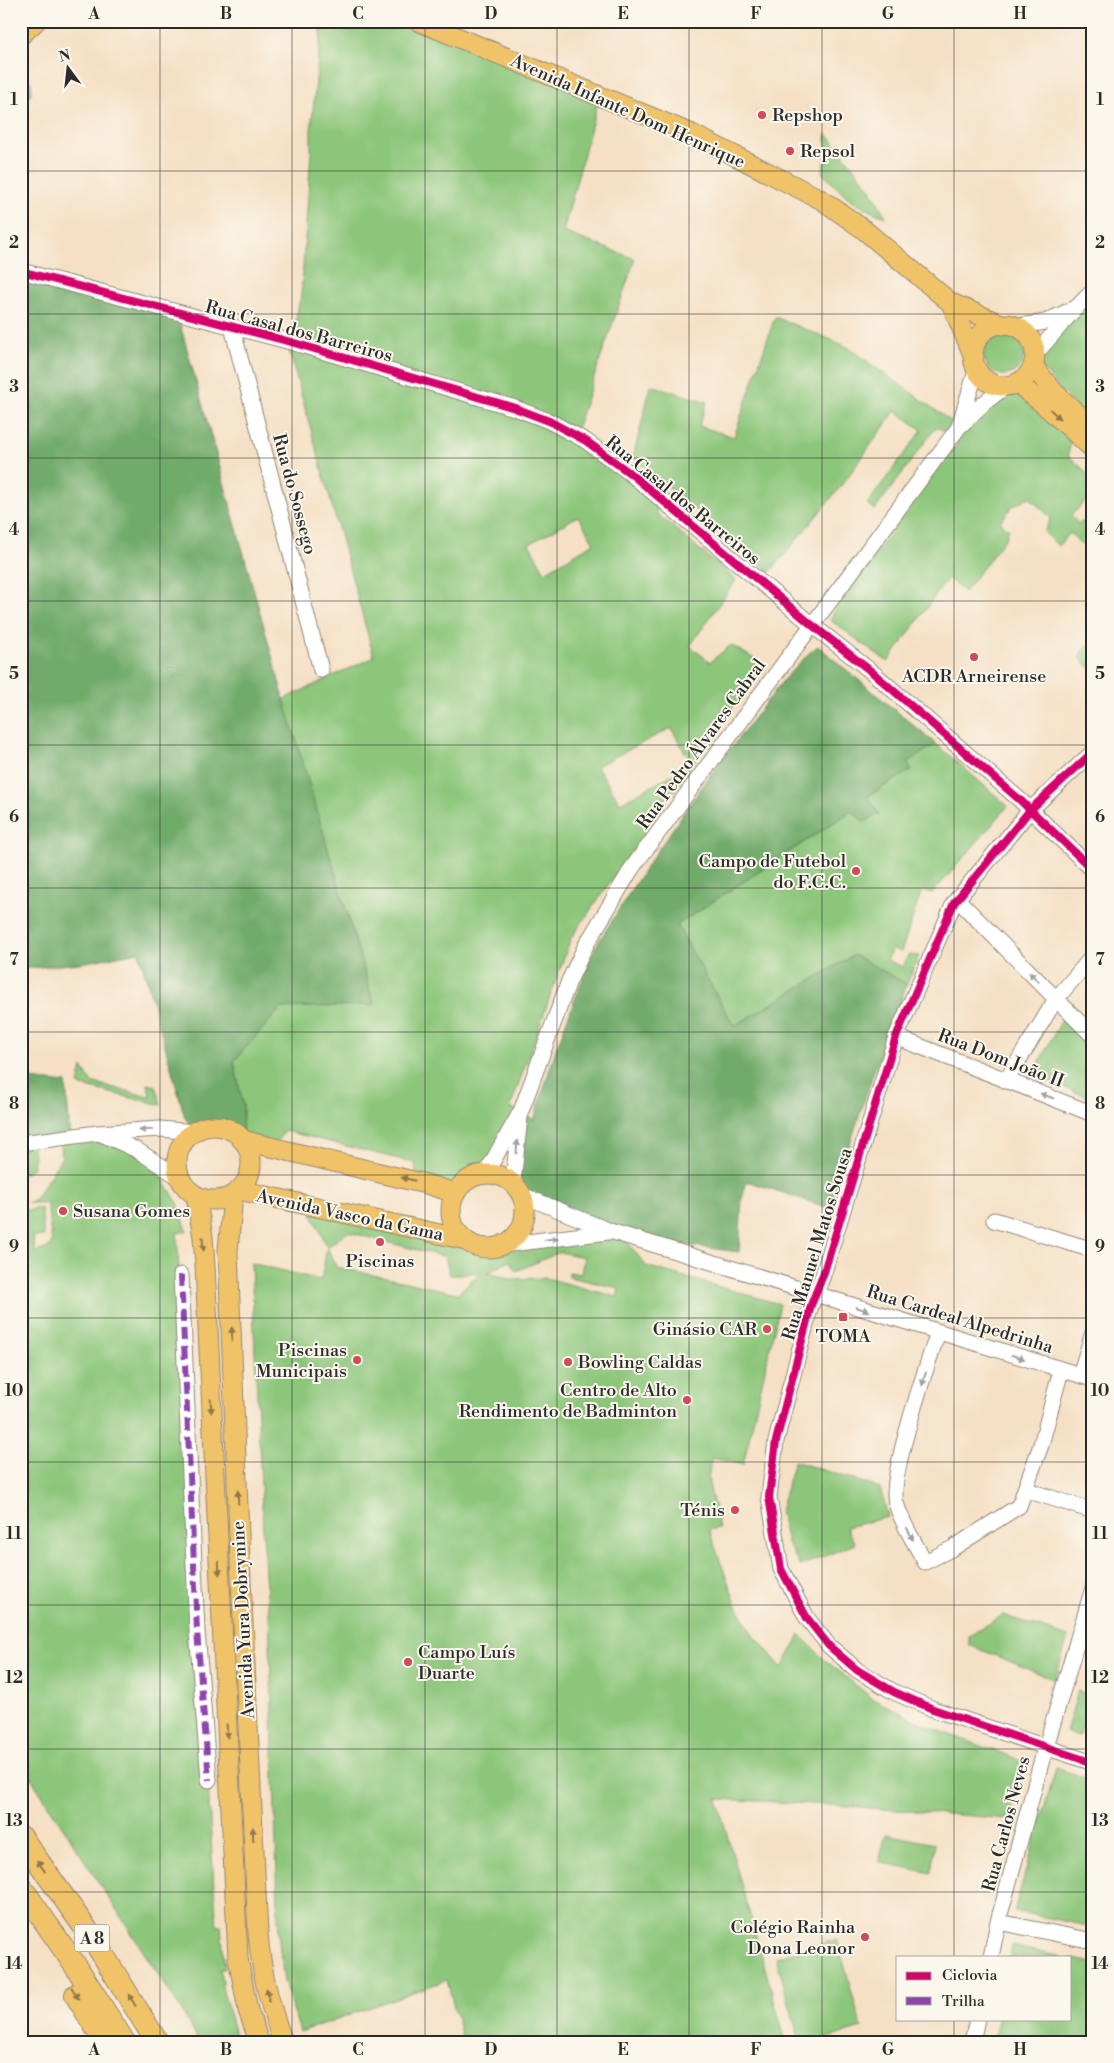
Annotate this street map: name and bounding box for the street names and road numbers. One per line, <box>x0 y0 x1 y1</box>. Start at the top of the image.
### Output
street label: Avenida Infante Dom Henrique <box>506 49 749 174</box>
street label: Rua Casal dos Barreiros <box>203 295 395 368</box>
street label: Rua do Sossego <box>267 431 322 557</box>
street label: Rua Casal dos Barreiros <box>600 431 765 570</box>
street label: Rua Pedro Álvares Cabral <box>632 654 771 834</box>
street label: Rua Dom João II <box>934 1024 1067 1093</box>
street label: Rua Manuel Matos Sousa <box>777 1144 858 1343</box>
street label: Avenida Vasco da Gama <box>253 1184 446 1247</box>
street label: Rua Cardeal Alpedrinha <box>864 1280 1057 1359</box>
street label: Avenida Yura Dobrynine <box>227 1520 260 1721</box>
street label: Rua Carlos Neves <box>977 1754 1036 1894</box>
road number: A 8 <box>74 1925 110 1952</box>

